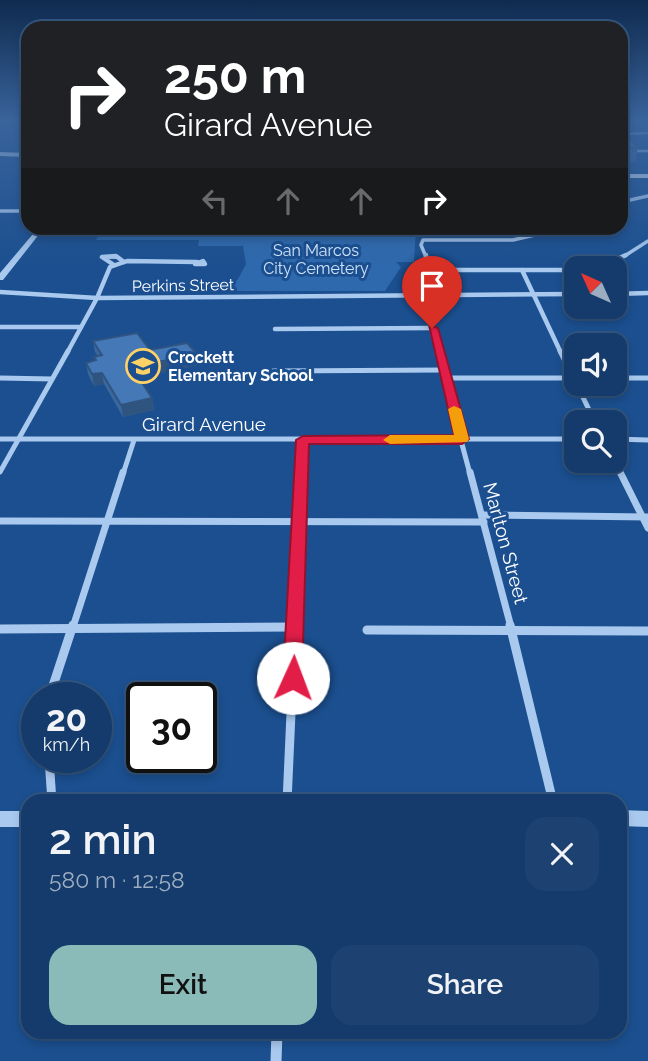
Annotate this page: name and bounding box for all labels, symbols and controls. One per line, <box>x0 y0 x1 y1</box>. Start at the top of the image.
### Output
text: 250 m <box>164 47 306 104</box>
icon: right <box>49 49 140 140</box>
text: Girard Avenue <box>164 106 373 143</box>
icon: left <box>196 182 234 220</box>
icon: ahead <box>269 182 307 220</box>
icon: ahead <box>342 182 380 220</box>
icon: right <box>415 182 453 220</box>
park label: San Marcos City Cemetery <box>263 241 369 278</box>
pin <box>402 256 462 328</box>
north arrow <box>564 256 626 318</box>
map controls <box>564 256 627 473</box>
icon: arrive <box>413 267 451 305</box>
street label: Perkins Street <box>132 275 235 296</box>
button: sound <box>564 333 627 396</box>
school or university icon: Crockett Elementary School <box>124 347 162 385</box>
place label: Crockett Elementary School <box>168 348 314 385</box>
button: search <box>564 410 627 473</box>
street label: Girard Avenue <box>142 413 266 435</box>
street label: Marlton Street <box>479 480 533 607</box>
position arrow <box>256 641 330 715</box>
speed limit sign: 30 <box>126 682 217 773</box>
text: 20 <box>46 698 87 739</box>
text: km/h <box>43 734 90 755</box>
text: 2 min <box>49 815 157 864</box>
button: close <box>525 817 599 891</box>
text: 580 m · 12:58 <box>49 866 185 893</box>
button: Exit <box>49 945 317 1025</box>
button: Share <box>331 945 599 1025</box>

